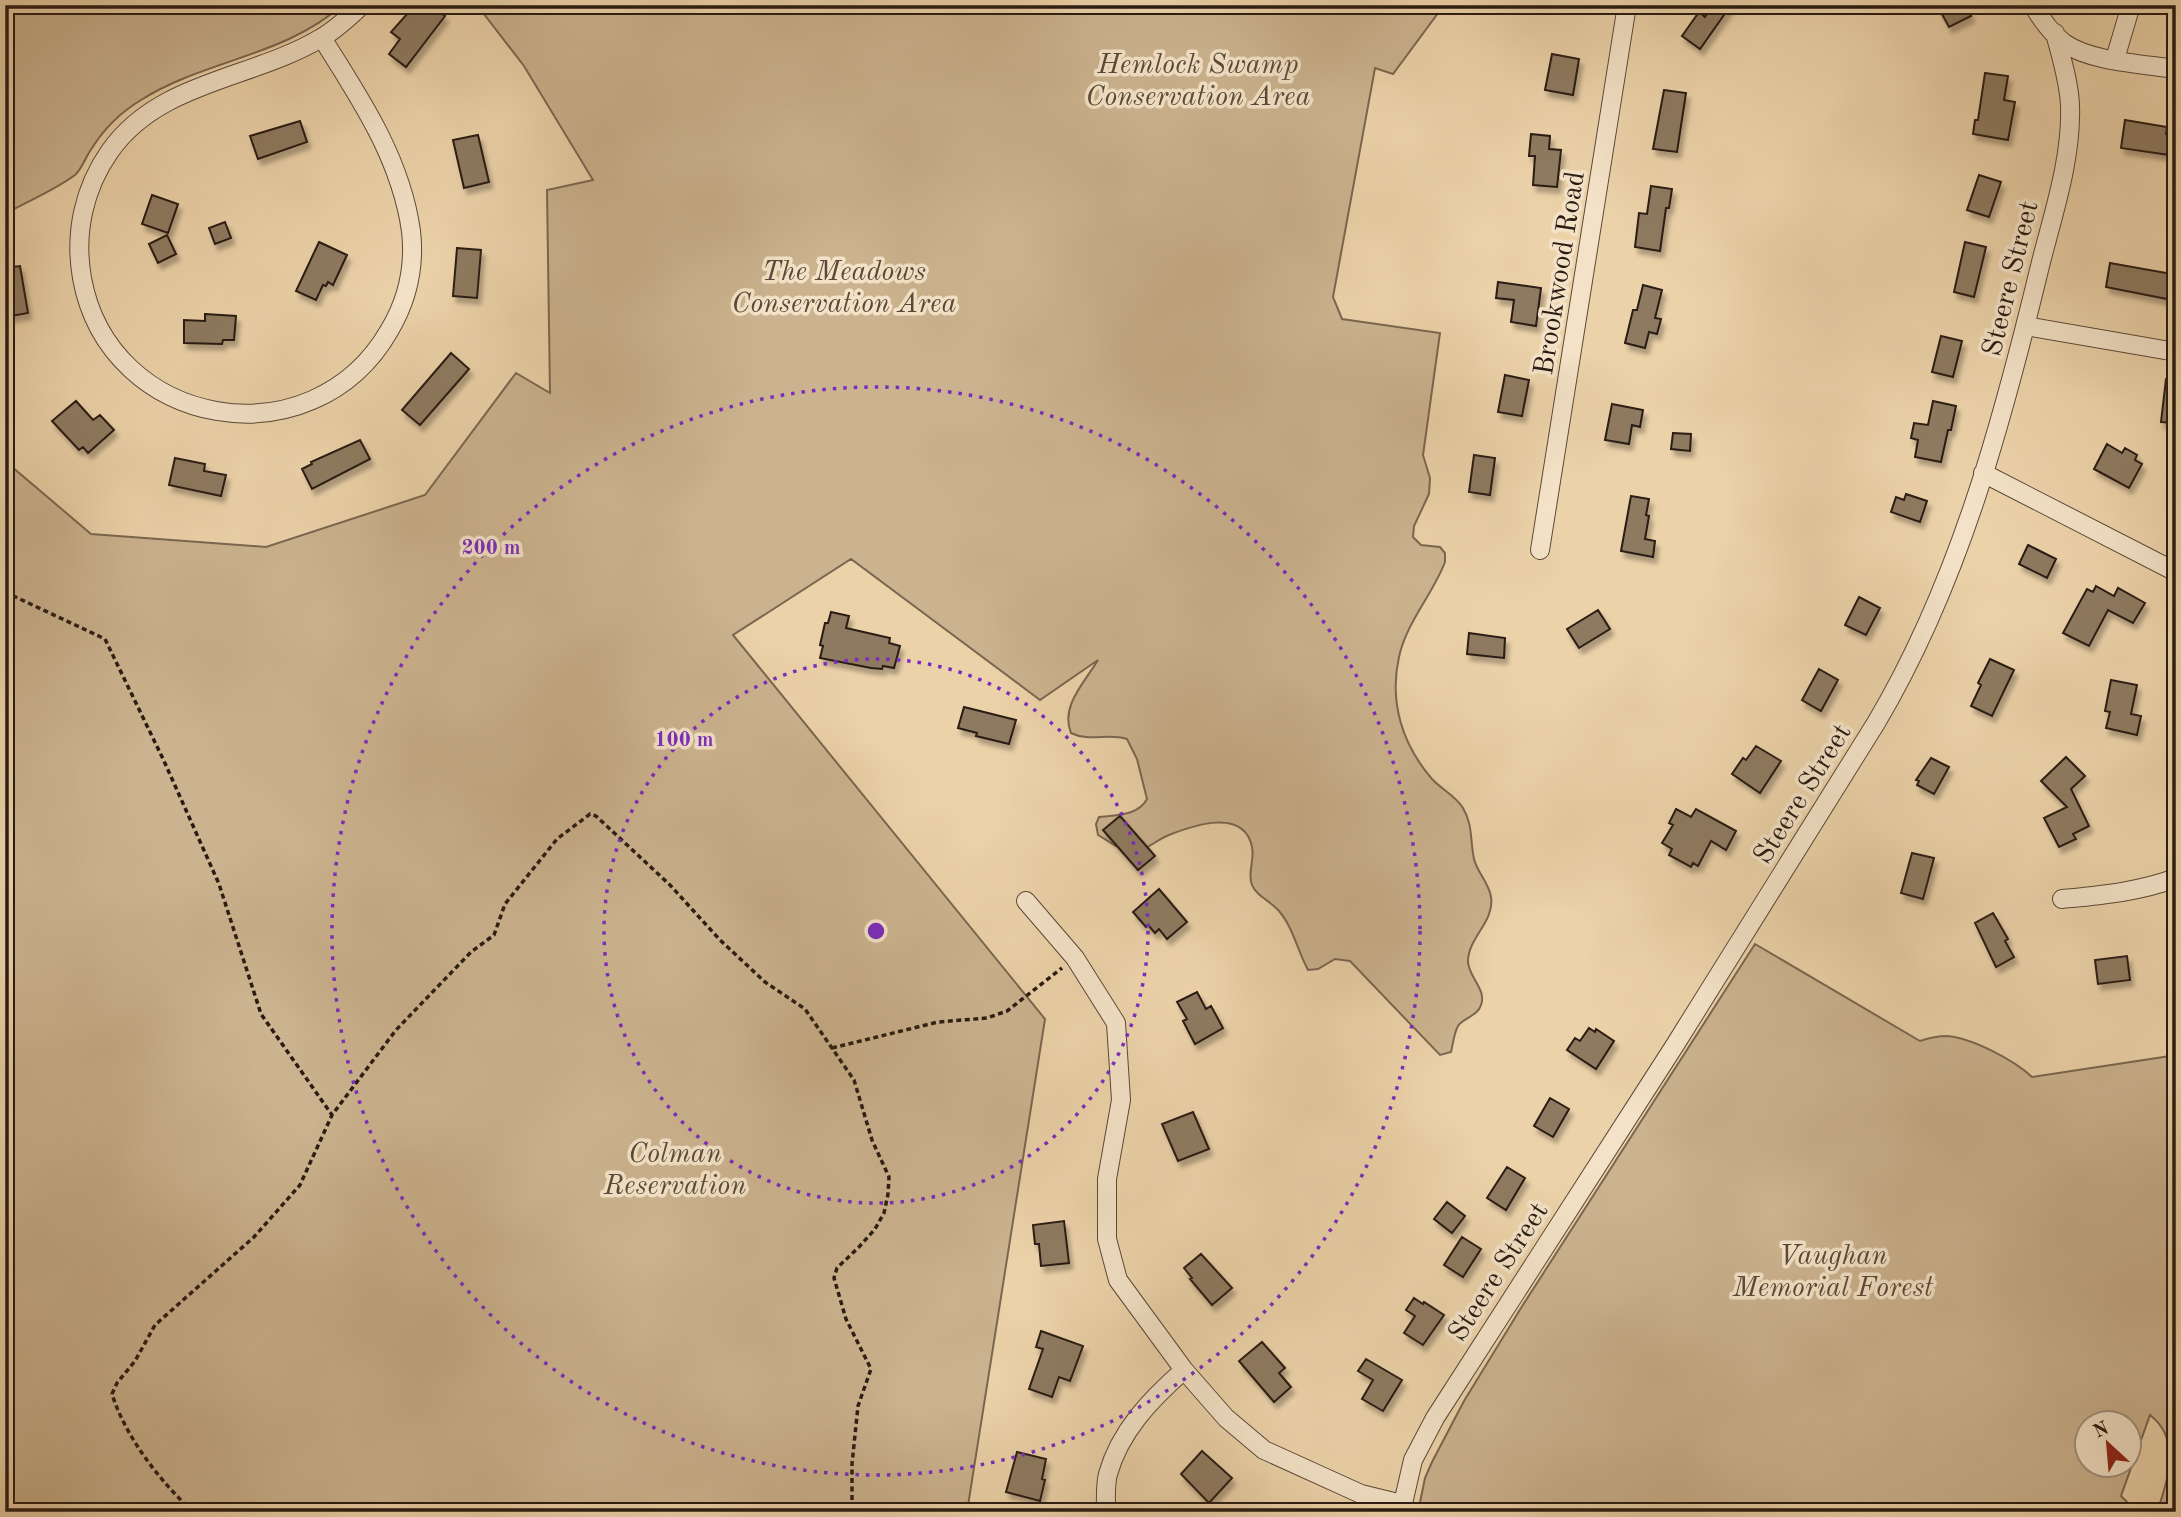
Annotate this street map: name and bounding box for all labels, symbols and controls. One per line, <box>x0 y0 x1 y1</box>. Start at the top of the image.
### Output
park label: Hemlock Swamp Conservation Area <box>1085 52 1311 112</box>
street label: Brookwood Road <box>1531 169 1591 377</box>
street label: Steere Street <box>1979 198 2045 359</box>
park label: The Meadows Conservation Area <box>731 259 957 319</box>
text: 200 m <box>461 538 521 559</box>
street label: Steere Street <box>1749 720 1858 870</box>
text: 100 m <box>654 730 714 751</box>
centre of rings <box>864 919 888 943</box>
park label: Colman Reservation <box>603 1141 746 1201</box>
street label: Steere Street <box>1444 1198 1555 1347</box>
park label: Vaughan Memorial Forest <box>1732 1243 1934 1303</box>
north arrow <box>2072 1408 2142 1478</box>
text: N <box>2091 1419 2113 1443</box>

